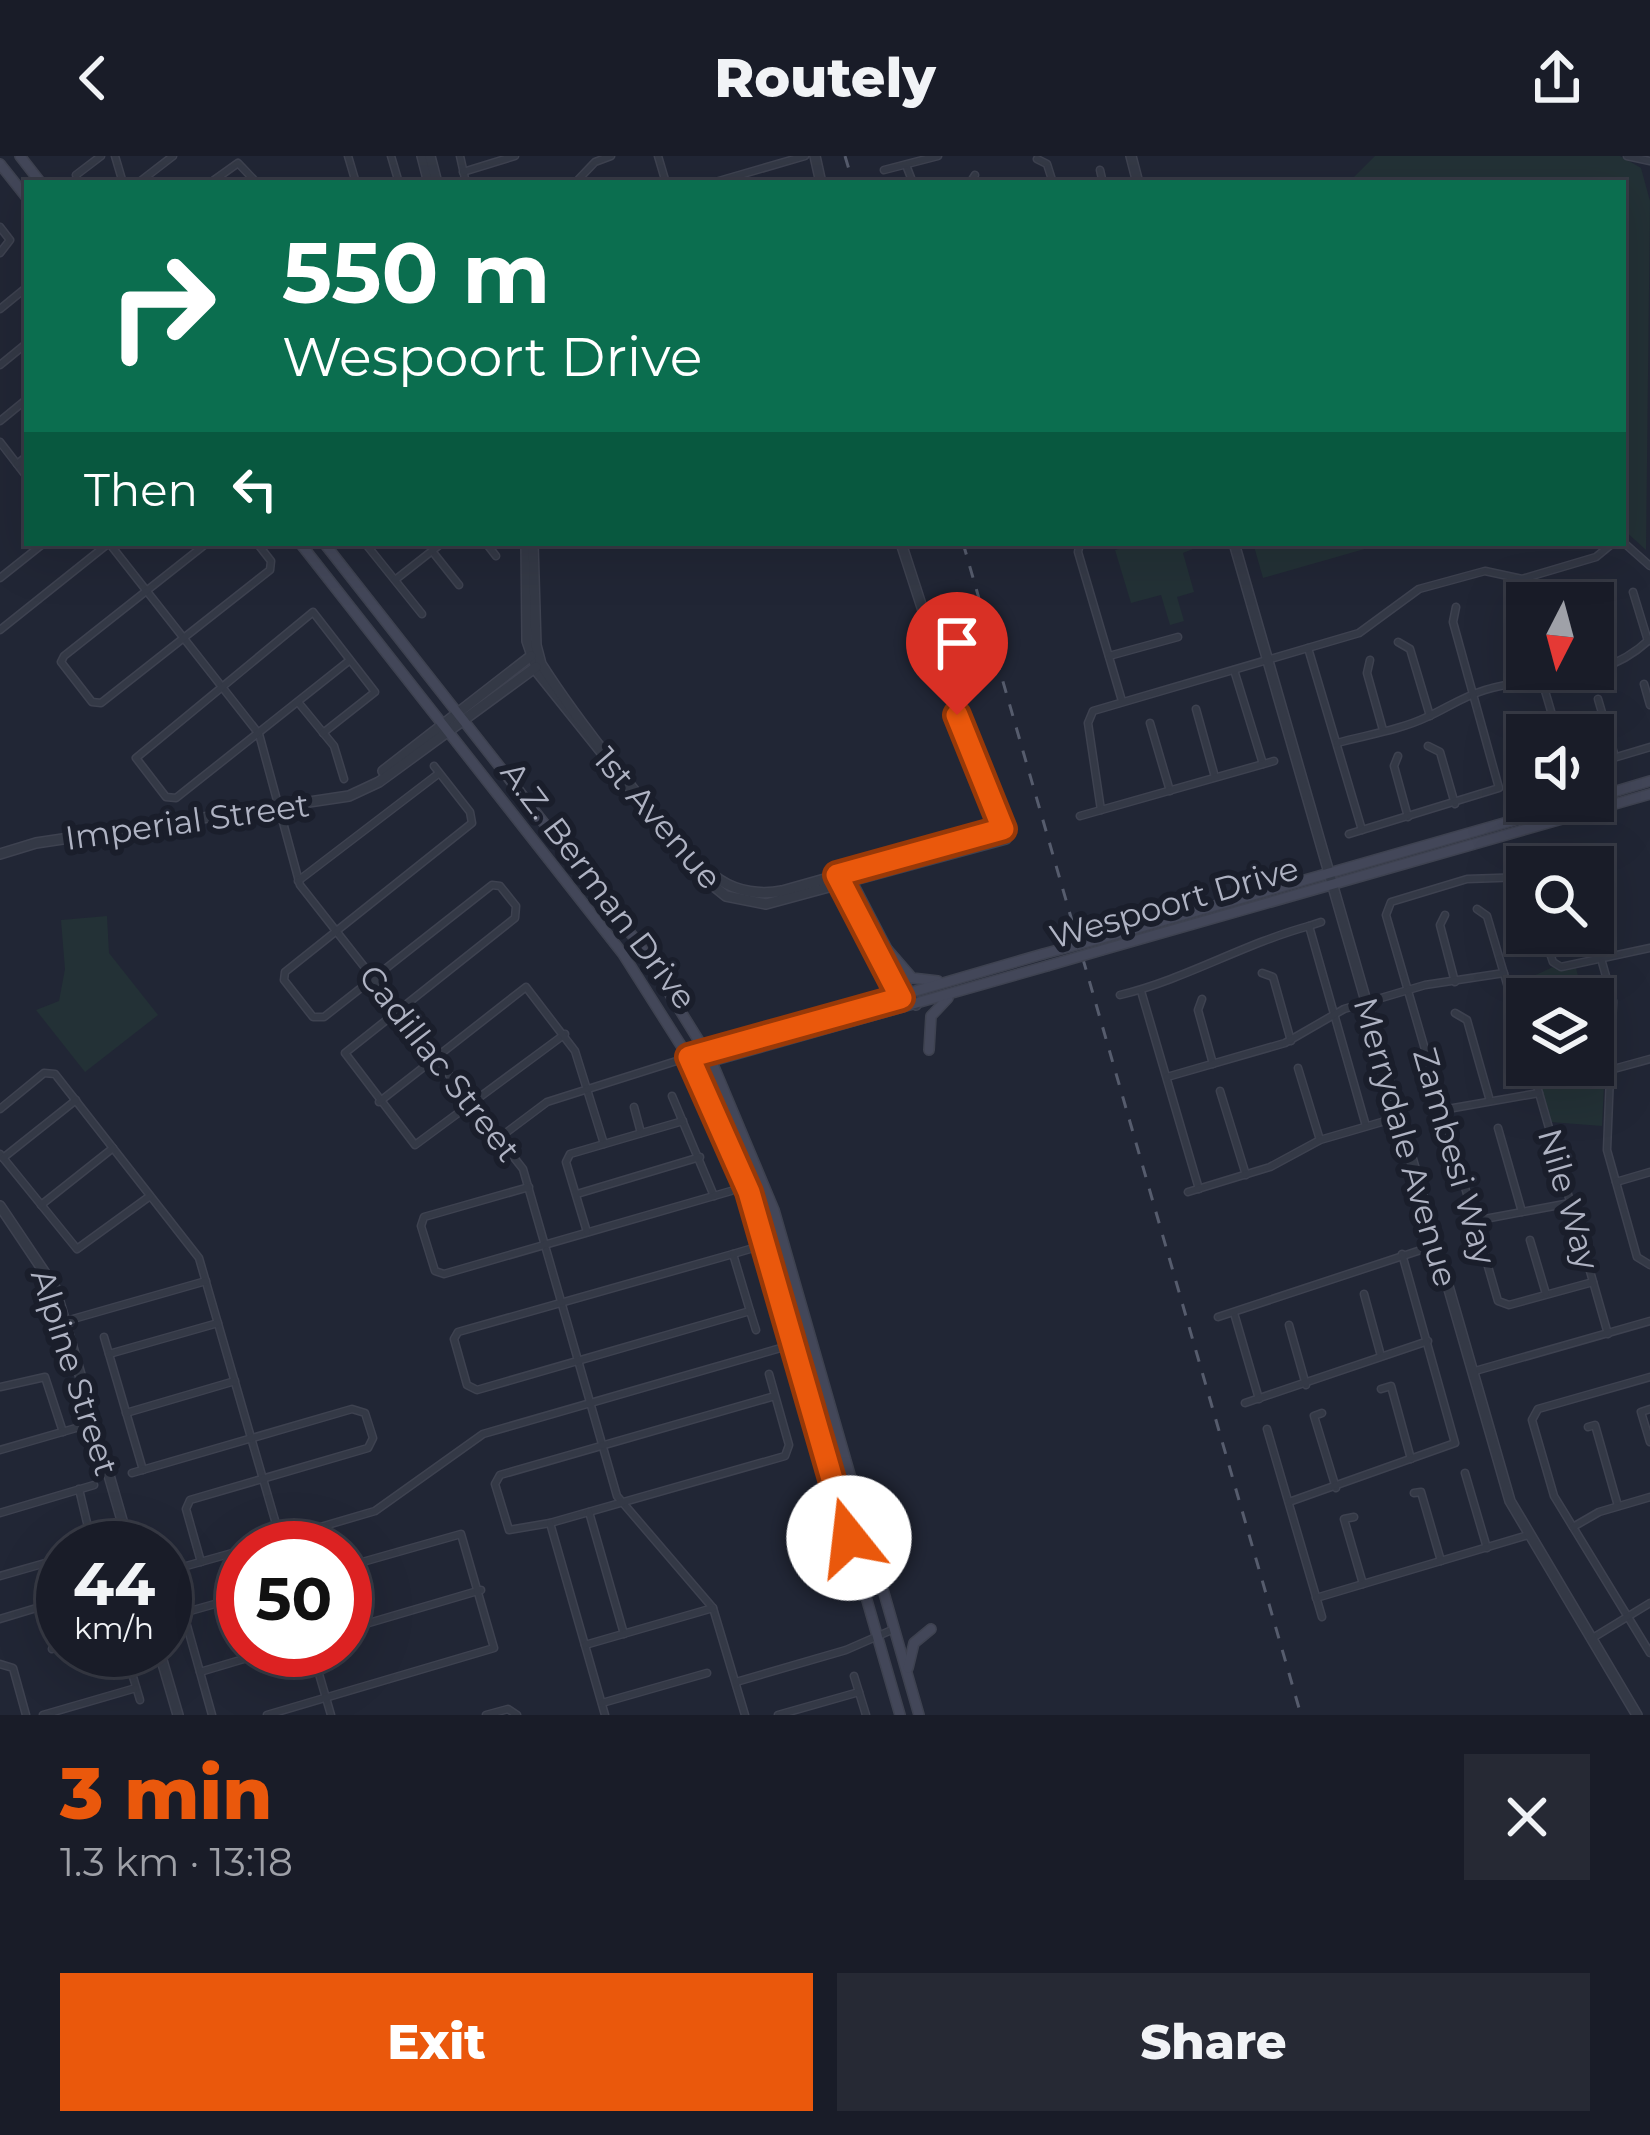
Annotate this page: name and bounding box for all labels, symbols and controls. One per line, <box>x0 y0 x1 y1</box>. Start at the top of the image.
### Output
icon: back <box>60 45 126 111</box>
text: Routely <box>714 45 936 111</box>
icon: share <box>1524 45 1590 111</box>
text: 550 m <box>282 222 550 324</box>
icon: right <box>84 228 240 384</box>
text: Wespoort Drive <box>282 324 702 390</box>
icon: left <box>222 456 288 522</box>
text: Then <box>84 462 198 517</box>
north arrow <box>1506 582 1614 690</box>
map controls <box>1506 582 1614 1086</box>
pin <box>906 592 1008 715</box>
icon: arrive <box>924 610 990 676</box>
button: sound <box>1506 714 1614 822</box>
street label: 1st Avenue <box>586 739 730 897</box>
street label: A.Z. Berman Drive <box>493 753 705 1017</box>
street label: Imperial Street <box>62 784 312 858</box>
button: search <box>1506 846 1614 954</box>
street label: Wespoort Drive <box>1045 847 1303 957</box>
street label: Cadillac Street <box>351 957 529 1169</box>
button: layers <box>1506 978 1614 1086</box>
street label: Merrydale Avenue <box>1346 993 1466 1291</box>
street label: Zambesi Way <box>1405 1043 1505 1269</box>
street label: Nile Way <box>1530 1124 1608 1274</box>
street label: Alpine Street <box>23 1264 127 1480</box>
position arrow <box>786 1475 912 1601</box>
speed limit sign: 50 <box>216 1521 372 1677</box>
text: 44 <box>73 1547 155 1620</box>
text: km/h <box>74 1610 154 1647</box>
text: 3 min <box>60 1749 272 1837</box>
button: close <box>1464 1754 1590 1880</box>
text: 1.3 km · 13:18 <box>60 1838 293 1886</box>
button: Exit <box>60 1973 813 2111</box>
button: Share <box>837 1973 1590 2111</box>

